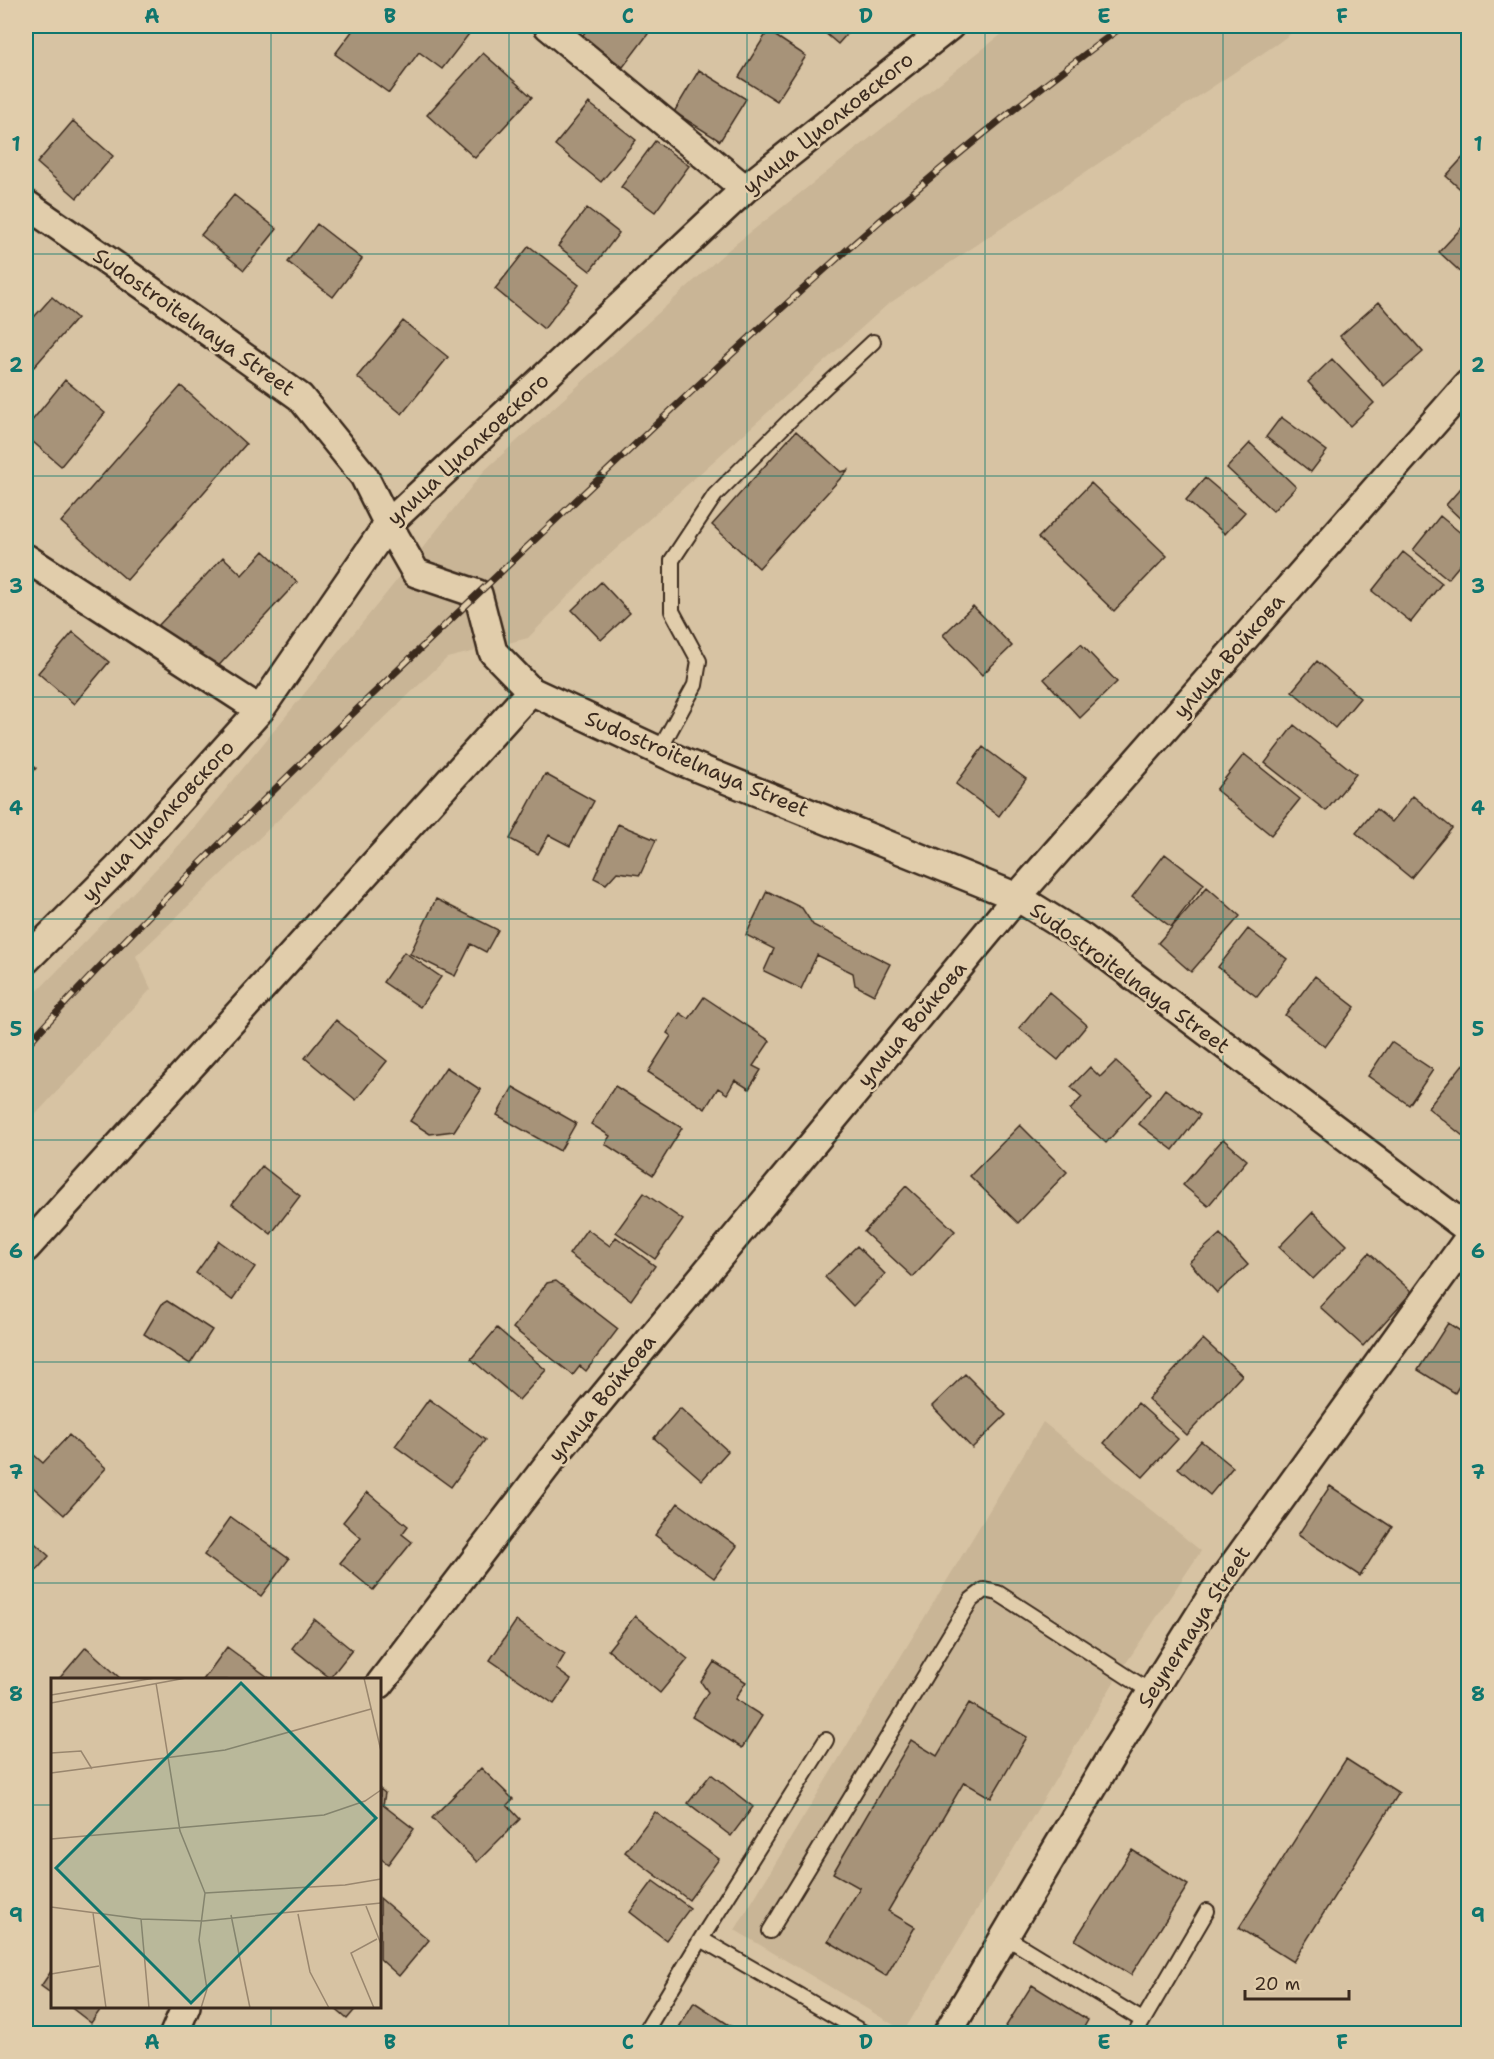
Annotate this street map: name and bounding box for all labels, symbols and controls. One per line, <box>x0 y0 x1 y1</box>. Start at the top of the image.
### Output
text: A <box>144 3 160 29</box>
text: B <box>384 3 396 29</box>
text: C <box>622 3 634 29</box>
text: D <box>859 3 873 29</box>
text: E <box>1097 3 1111 29</box>
text: F <box>1336 3 1348 29</box>
street label: улица Циолковского <box>737 45 919 201</box>
text: 1 <box>11 131 21 157</box>
text: 1 <box>1473 131 1483 157</box>
street label: Sudostroitelnaya Street <box>87 242 301 402</box>
text: 2 <box>9 352 23 378</box>
text: 2 <box>1471 352 1485 378</box>
street label: улица Циолковского <box>381 366 555 532</box>
text: 3 <box>9 573 23 599</box>
text: 3 <box>1471 573 1485 599</box>
street label: улица Войкова <box>1167 588 1291 724</box>
street label: Sudostroitelnaya Street <box>581 704 813 824</box>
street label: улица Циолковского <box>75 734 241 908</box>
text: 4 <box>9 795 23 821</box>
text: 4 <box>1471 795 1485 821</box>
street label: Sudostroitelnaya Street <box>1024 896 1236 1060</box>
street label: улица Войкова <box>851 955 973 1093</box>
text: 5 <box>10 1016 22 1042</box>
text: 5 <box>1472 1016 1484 1042</box>
text: 6 <box>9 1238 23 1264</box>
text: 6 <box>1471 1238 1485 1264</box>
street label: улица Войкова <box>542 1328 662 1468</box>
text: 7 <box>9 1459 23 1485</box>
text: 7 <box>1471 1459 1485 1485</box>
street label: Seynernaya Street <box>1131 1541 1257 1713</box>
inset map <box>51 1678 381 2008</box>
text: 8 <box>9 1681 23 1707</box>
text: 8 <box>1471 1681 1485 1707</box>
text: 9 <box>9 1902 23 1928</box>
text: 9 <box>1471 1902 1485 1928</box>
scale bar <box>1245 1963 1348 2001</box>
text: 20 m <box>1254 1972 1300 1996</box>
text: A <box>144 2029 160 2055</box>
text: B <box>384 2029 396 2055</box>
text: C <box>622 2029 634 2055</box>
text: D <box>859 2029 873 2055</box>
text: E <box>1097 2029 1111 2055</box>
text: F <box>1336 2029 1348 2055</box>

